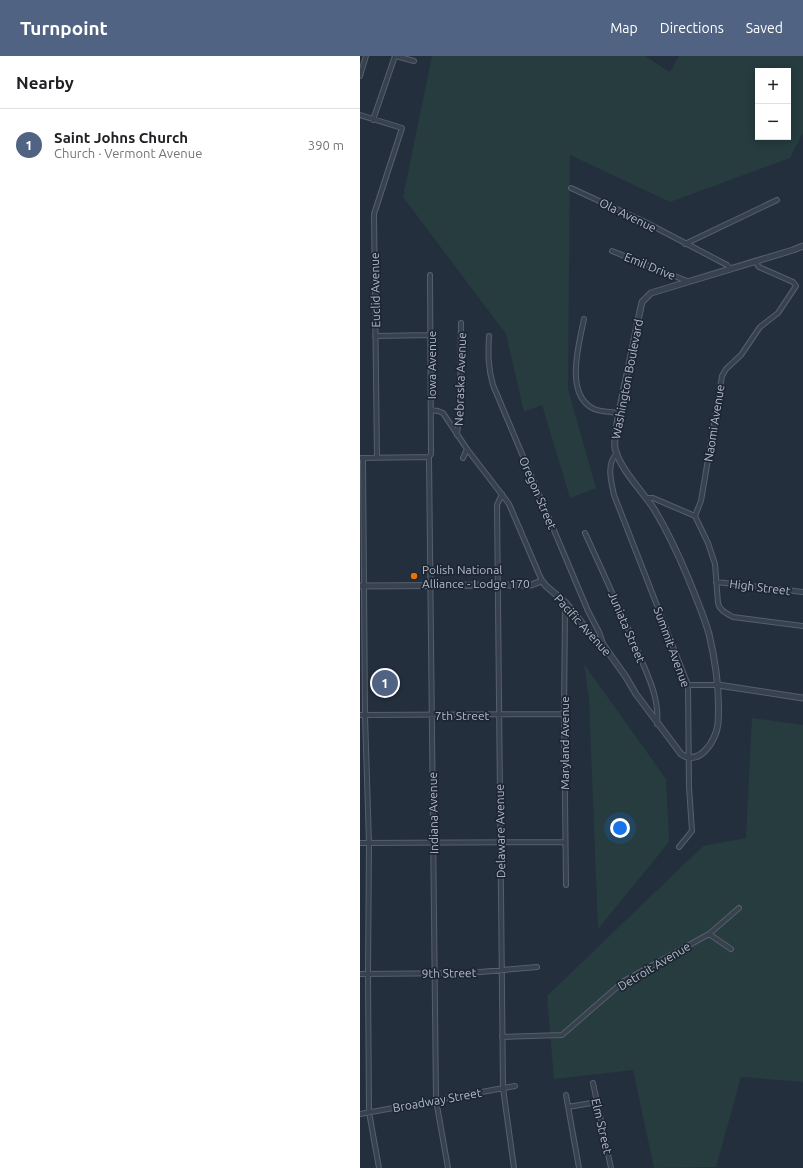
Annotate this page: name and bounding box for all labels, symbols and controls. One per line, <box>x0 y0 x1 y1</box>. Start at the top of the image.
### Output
text: Turnpoint <box>20 17 108 39</box>
text: Map <box>610 20 638 36</box>
text: Directions <box>660 20 724 36</box>
text: Saved <box>746 20 783 36</box>
map controls <box>755 68 791 140</box>
button: + <box>755 68 791 104</box>
text: Nearby <box>16 73 74 92</box>
button: − <box>755 104 791 140</box>
text: Saint Johns Church <box>54 129 188 146</box>
text: 1 <box>25 138 33 152</box>
text: 390 m <box>308 138 344 152</box>
text: Church · Vermont Avenue <box>54 146 202 160</box>
street label: Ola Avenue <box>597 196 659 234</box>
street label: Emil Drive <box>622 250 678 282</box>
street label: Euclid Avenue <box>368 252 382 328</box>
street label: Washington Boulevard <box>609 318 645 440</box>
street label: Iowa Avenue <box>425 331 438 399</box>
street label: Nebraska Avenue <box>452 332 468 426</box>
street label: Naomi Avenue <box>701 383 727 463</box>
street label: Oregon Street <box>517 455 559 531</box>
place label: Polish National Alliance - Lodge 170 <box>422 563 530 590</box>
marker: Polish National Alliance - Lodge 170 <box>409 571 419 581</box>
street label: High Street <box>729 577 791 597</box>
street label: Juniata Street <box>606 590 648 665</box>
street label: Pacific Avenue <box>552 592 614 658</box>
street label: Summit Avenue <box>651 605 693 689</box>
pin: 1 <box>372 668 398 698</box>
street label: Maryland Avenue <box>558 696 571 790</box>
street label: 7th Street <box>435 709 490 722</box>
street label: Indiana Avenue <box>426 772 440 854</box>
street label: Delaware Avenue <box>493 784 507 878</box>
your location <box>610 818 630 838</box>
street label: Detroit Avenue <box>615 939 693 993</box>
street label: 9th Street <box>422 966 477 980</box>
street label: Broadway Street <box>392 1086 483 1114</box>
street label: Elm Street <box>589 1097 615 1155</box>

